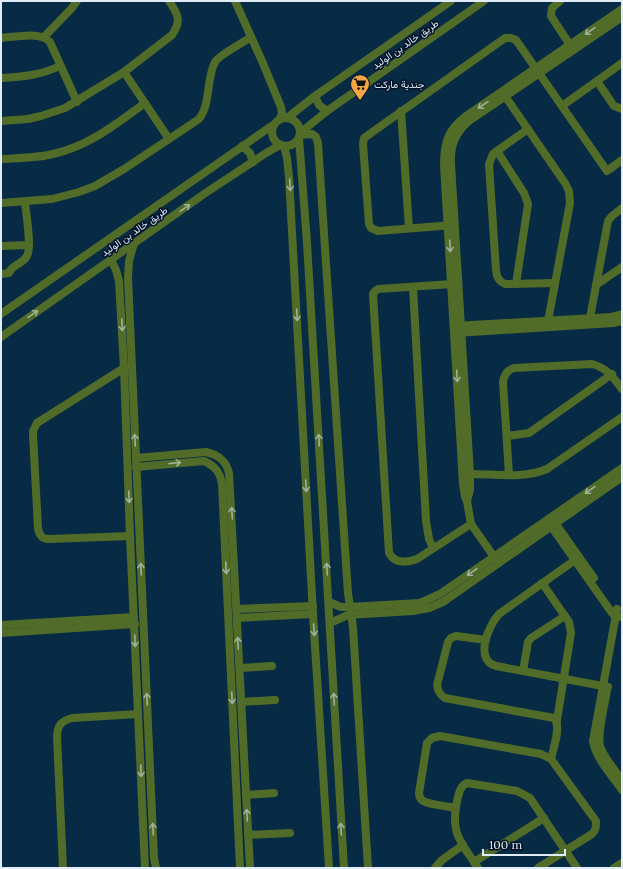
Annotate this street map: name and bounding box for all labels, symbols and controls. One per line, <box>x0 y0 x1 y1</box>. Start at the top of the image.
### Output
street label: طريق خالد بن الوليد <box>370 16 441 72</box>
one-way arrow <box>585 27 596 35</box>
supermarket icon: جندية ماركت <box>349 73 371 101</box>
place label: جندية ماركت <box>374 78 425 91</box>
one-way arrow <box>478 101 489 109</box>
one-way arrow <box>286 178 293 191</box>
street label: طريق خالد بن الوليد <box>99 203 170 259</box>
one-way arrow <box>179 203 190 212</box>
one-way arrow <box>446 239 453 252</box>
one-way arrow <box>293 308 300 321</box>
one-way arrow <box>27 310 38 318</box>
one-way arrow <box>118 318 125 331</box>
one-way arrow <box>454 369 461 382</box>
one-way arrow <box>132 434 139 447</box>
one-way arrow <box>315 434 323 447</box>
one-way arrow <box>168 460 181 467</box>
one-way arrow <box>303 479 310 492</box>
one-way arrow <box>585 486 596 494</box>
one-way arrow <box>125 490 132 503</box>
one-way arrow <box>228 507 235 520</box>
one-way arrow <box>222 561 230 574</box>
one-way arrow <box>137 563 145 576</box>
one-way arrow <box>323 563 330 576</box>
one-way arrow <box>467 568 478 576</box>
one-way arrow <box>311 623 318 636</box>
one-way arrow <box>132 634 139 647</box>
one-way arrow <box>235 637 242 650</box>
one-way arrow <box>228 691 236 704</box>
one-way arrow <box>143 693 151 706</box>
one-way arrow <box>331 693 338 706</box>
one-way arrow <box>137 764 145 777</box>
one-way arrow <box>244 809 251 822</box>
one-way arrow <box>149 823 156 836</box>
one-way arrow <box>338 823 345 836</box>
scale bar <box>483 831 565 857</box>
text: 100 m <box>489 837 522 852</box>

